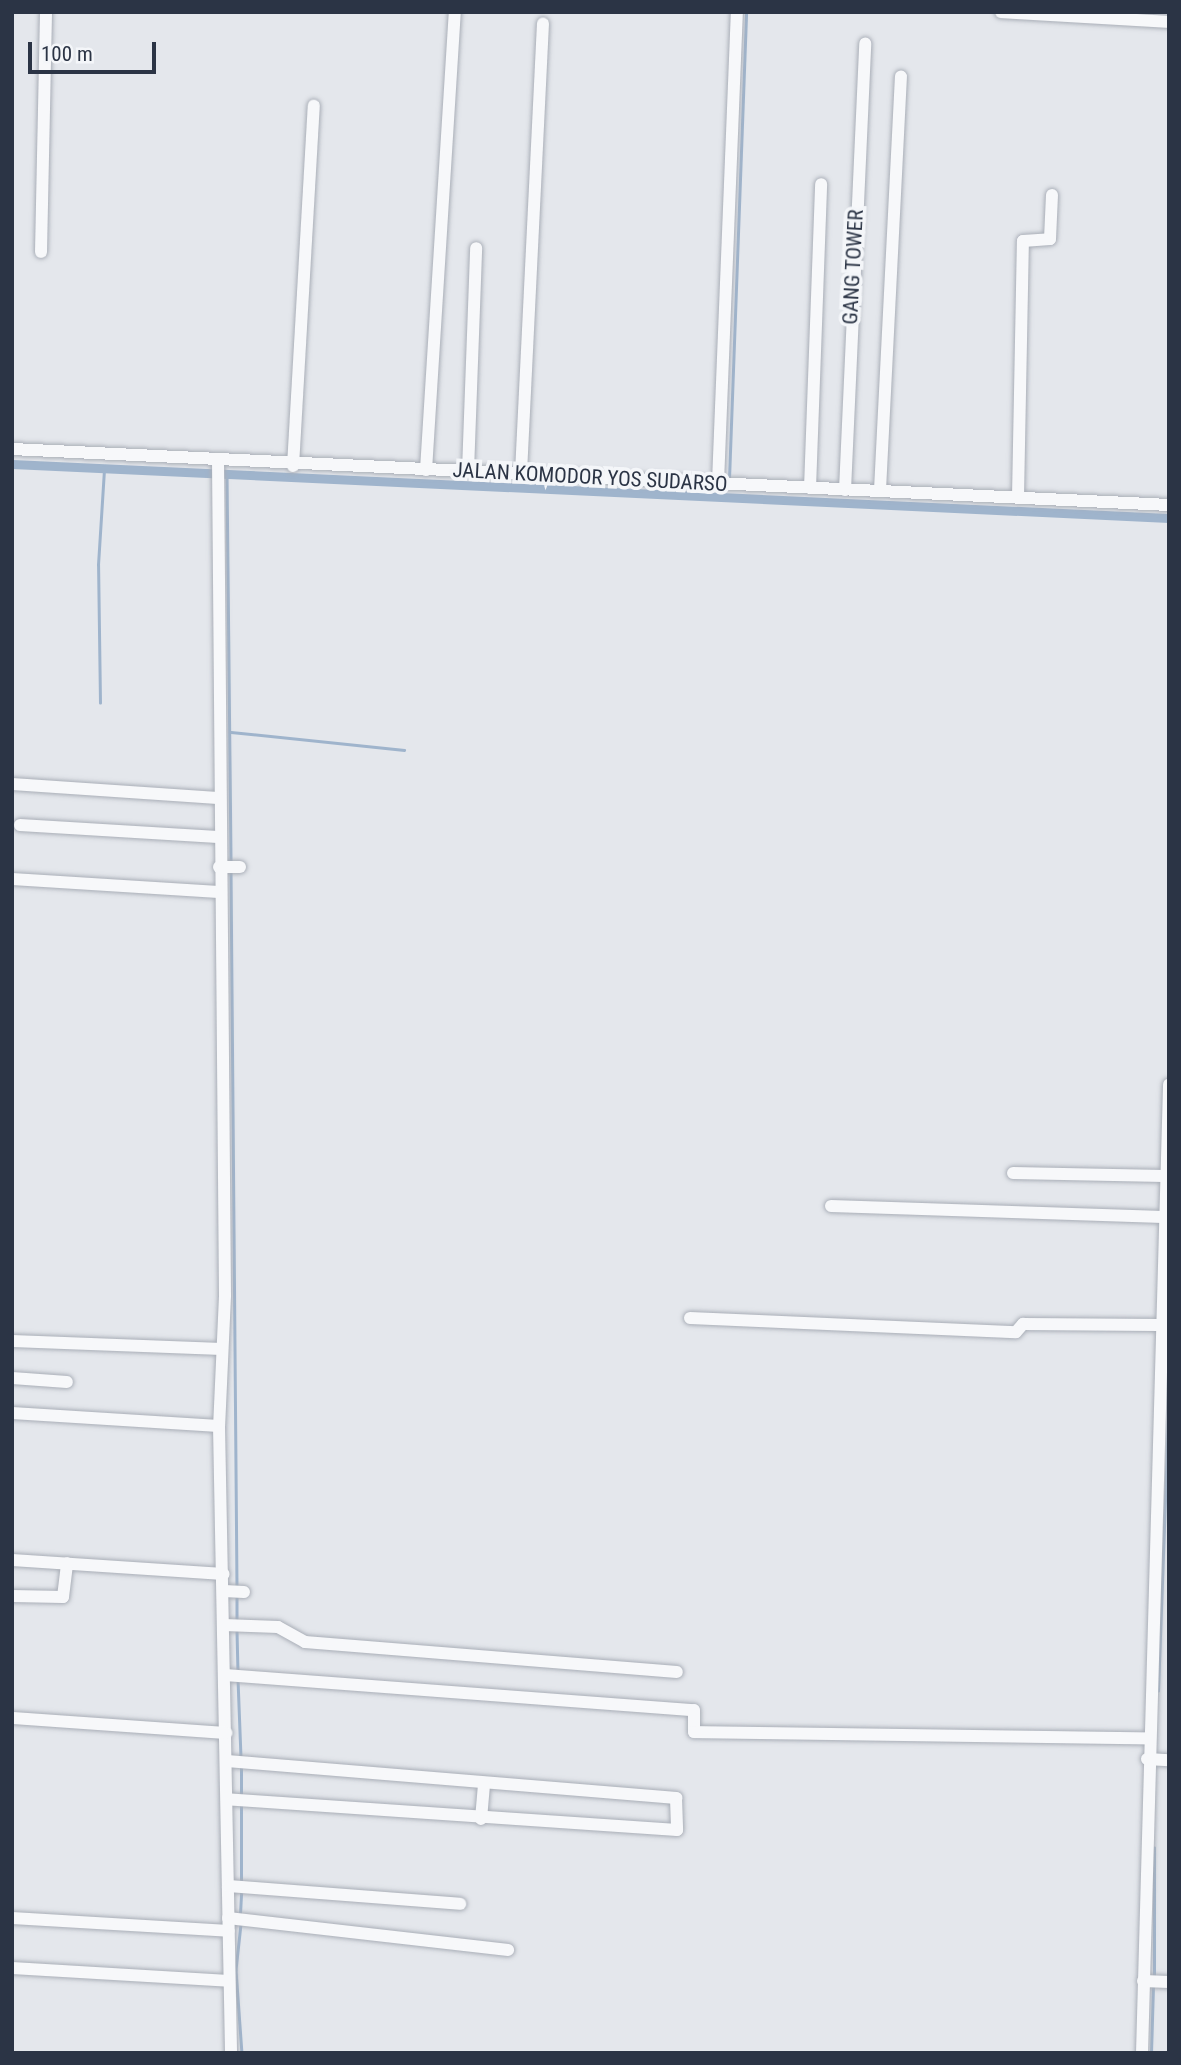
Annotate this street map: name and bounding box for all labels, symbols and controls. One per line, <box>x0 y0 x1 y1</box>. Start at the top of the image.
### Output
scale bar <box>32 28 159 72</box>
text: 100 m <box>41 42 93 66</box>
street label: GANG TOWER <box>837 209 869 325</box>
street label: JALAN KOMODOR YOS SUDARSO <box>452 457 728 497</box>

